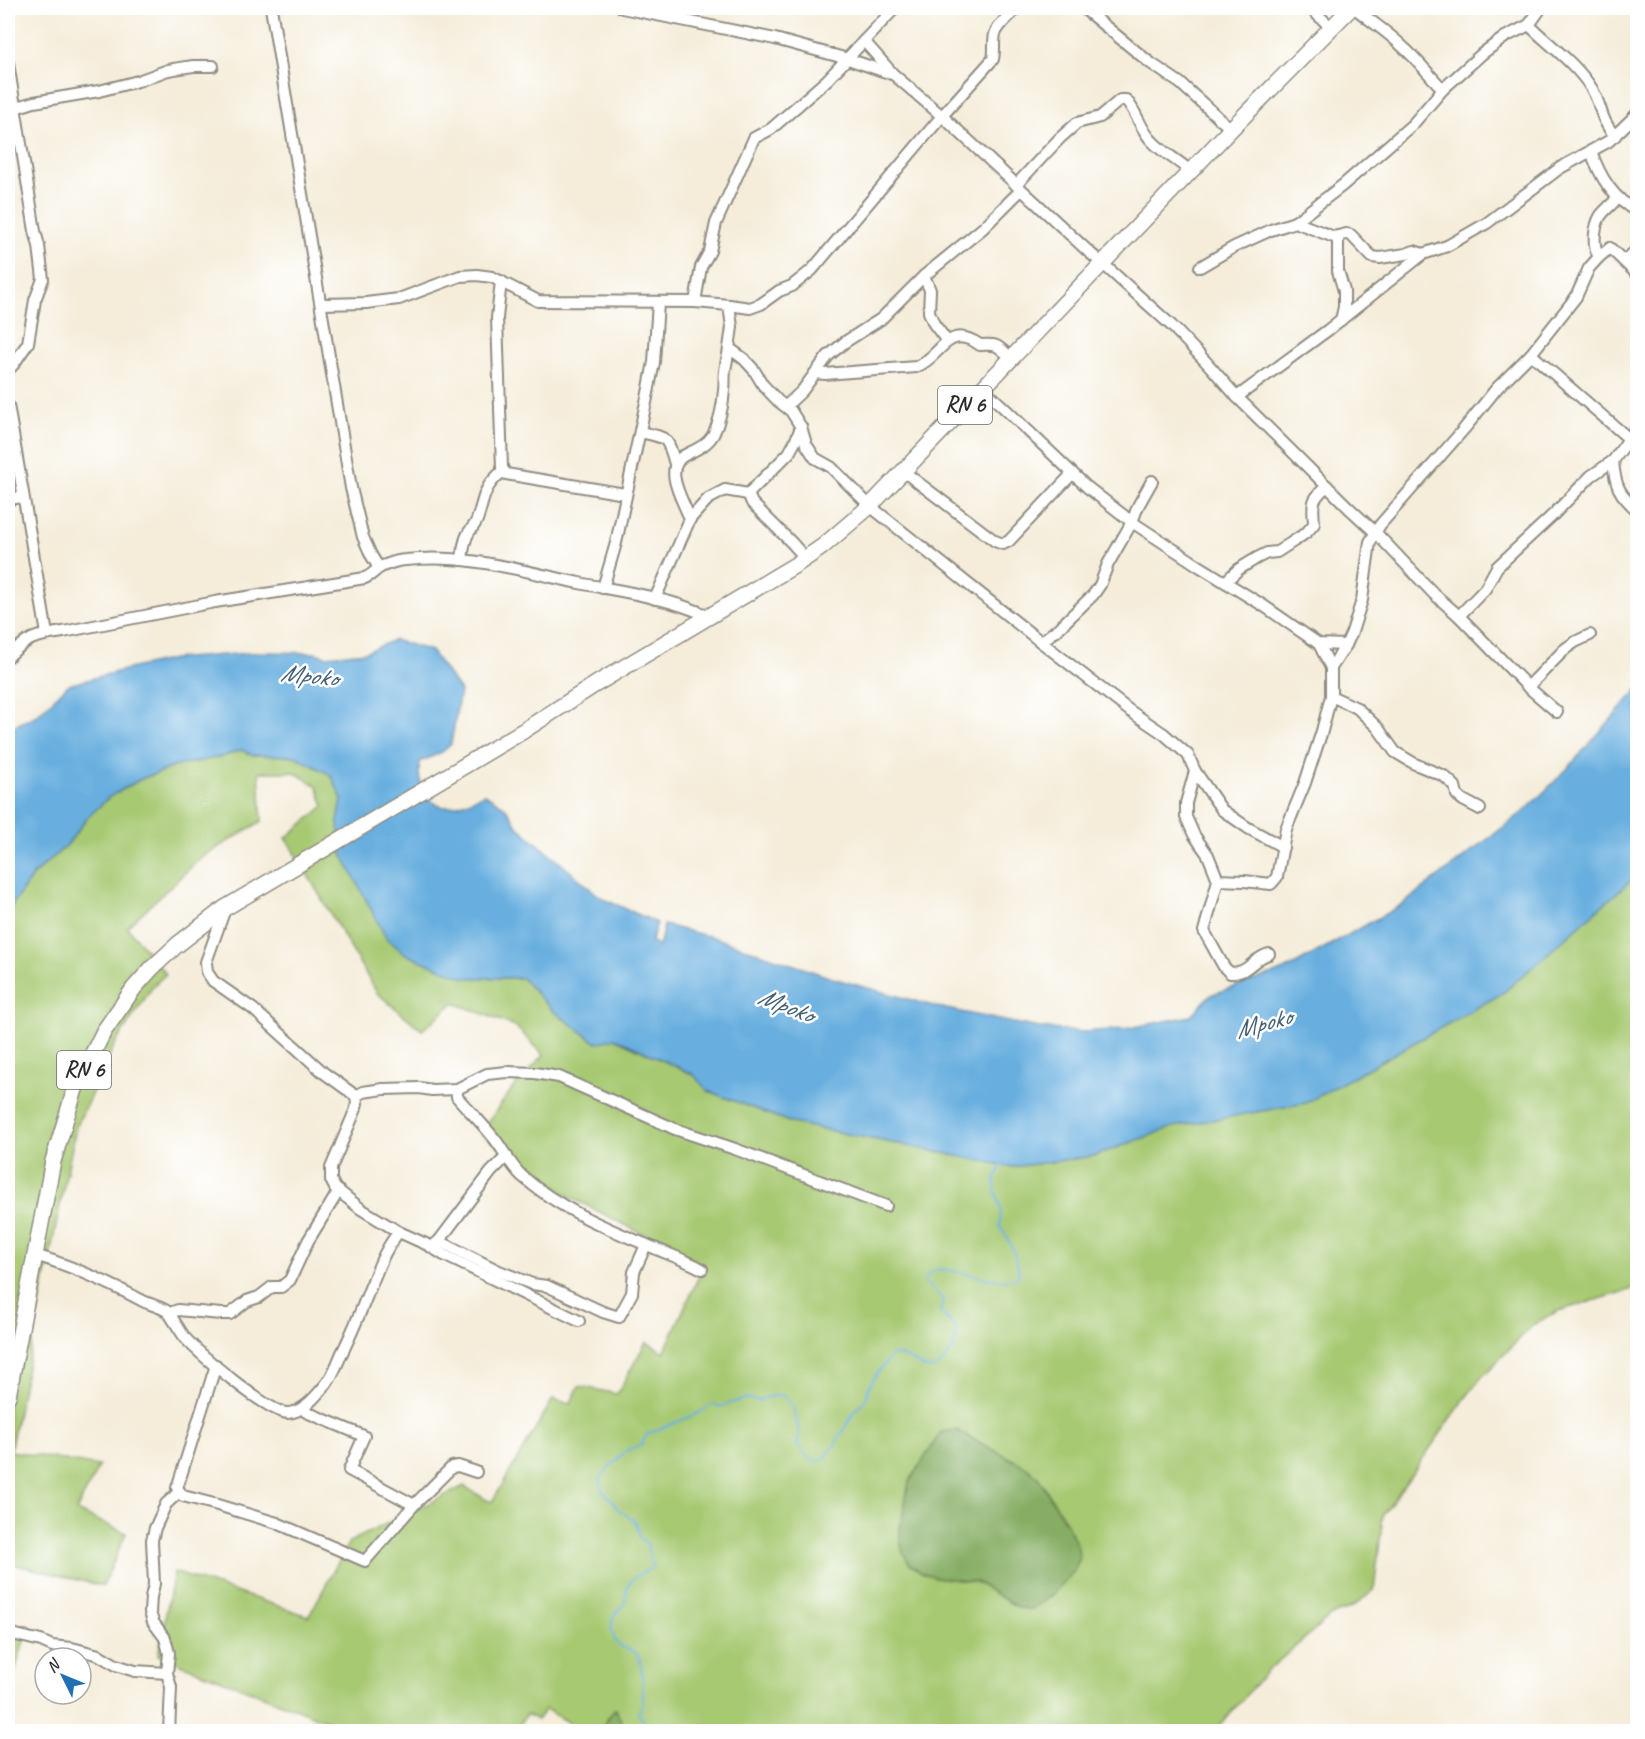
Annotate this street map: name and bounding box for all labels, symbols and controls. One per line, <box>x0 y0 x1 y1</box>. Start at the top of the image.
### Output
road number: RN 6 <box>938 386 992 424</box>
water label: Mpoko <box>279 656 344 695</box>
water label: Mpoko <box>754 979 823 1032</box>
water label: Mpoko <box>1231 998 1299 1046</box>
road number: RN 6 <box>57 1051 111 1089</box>
north arrow <box>33 1646 93 1706</box>
text: N <box>42 1654 66 1677</box>

